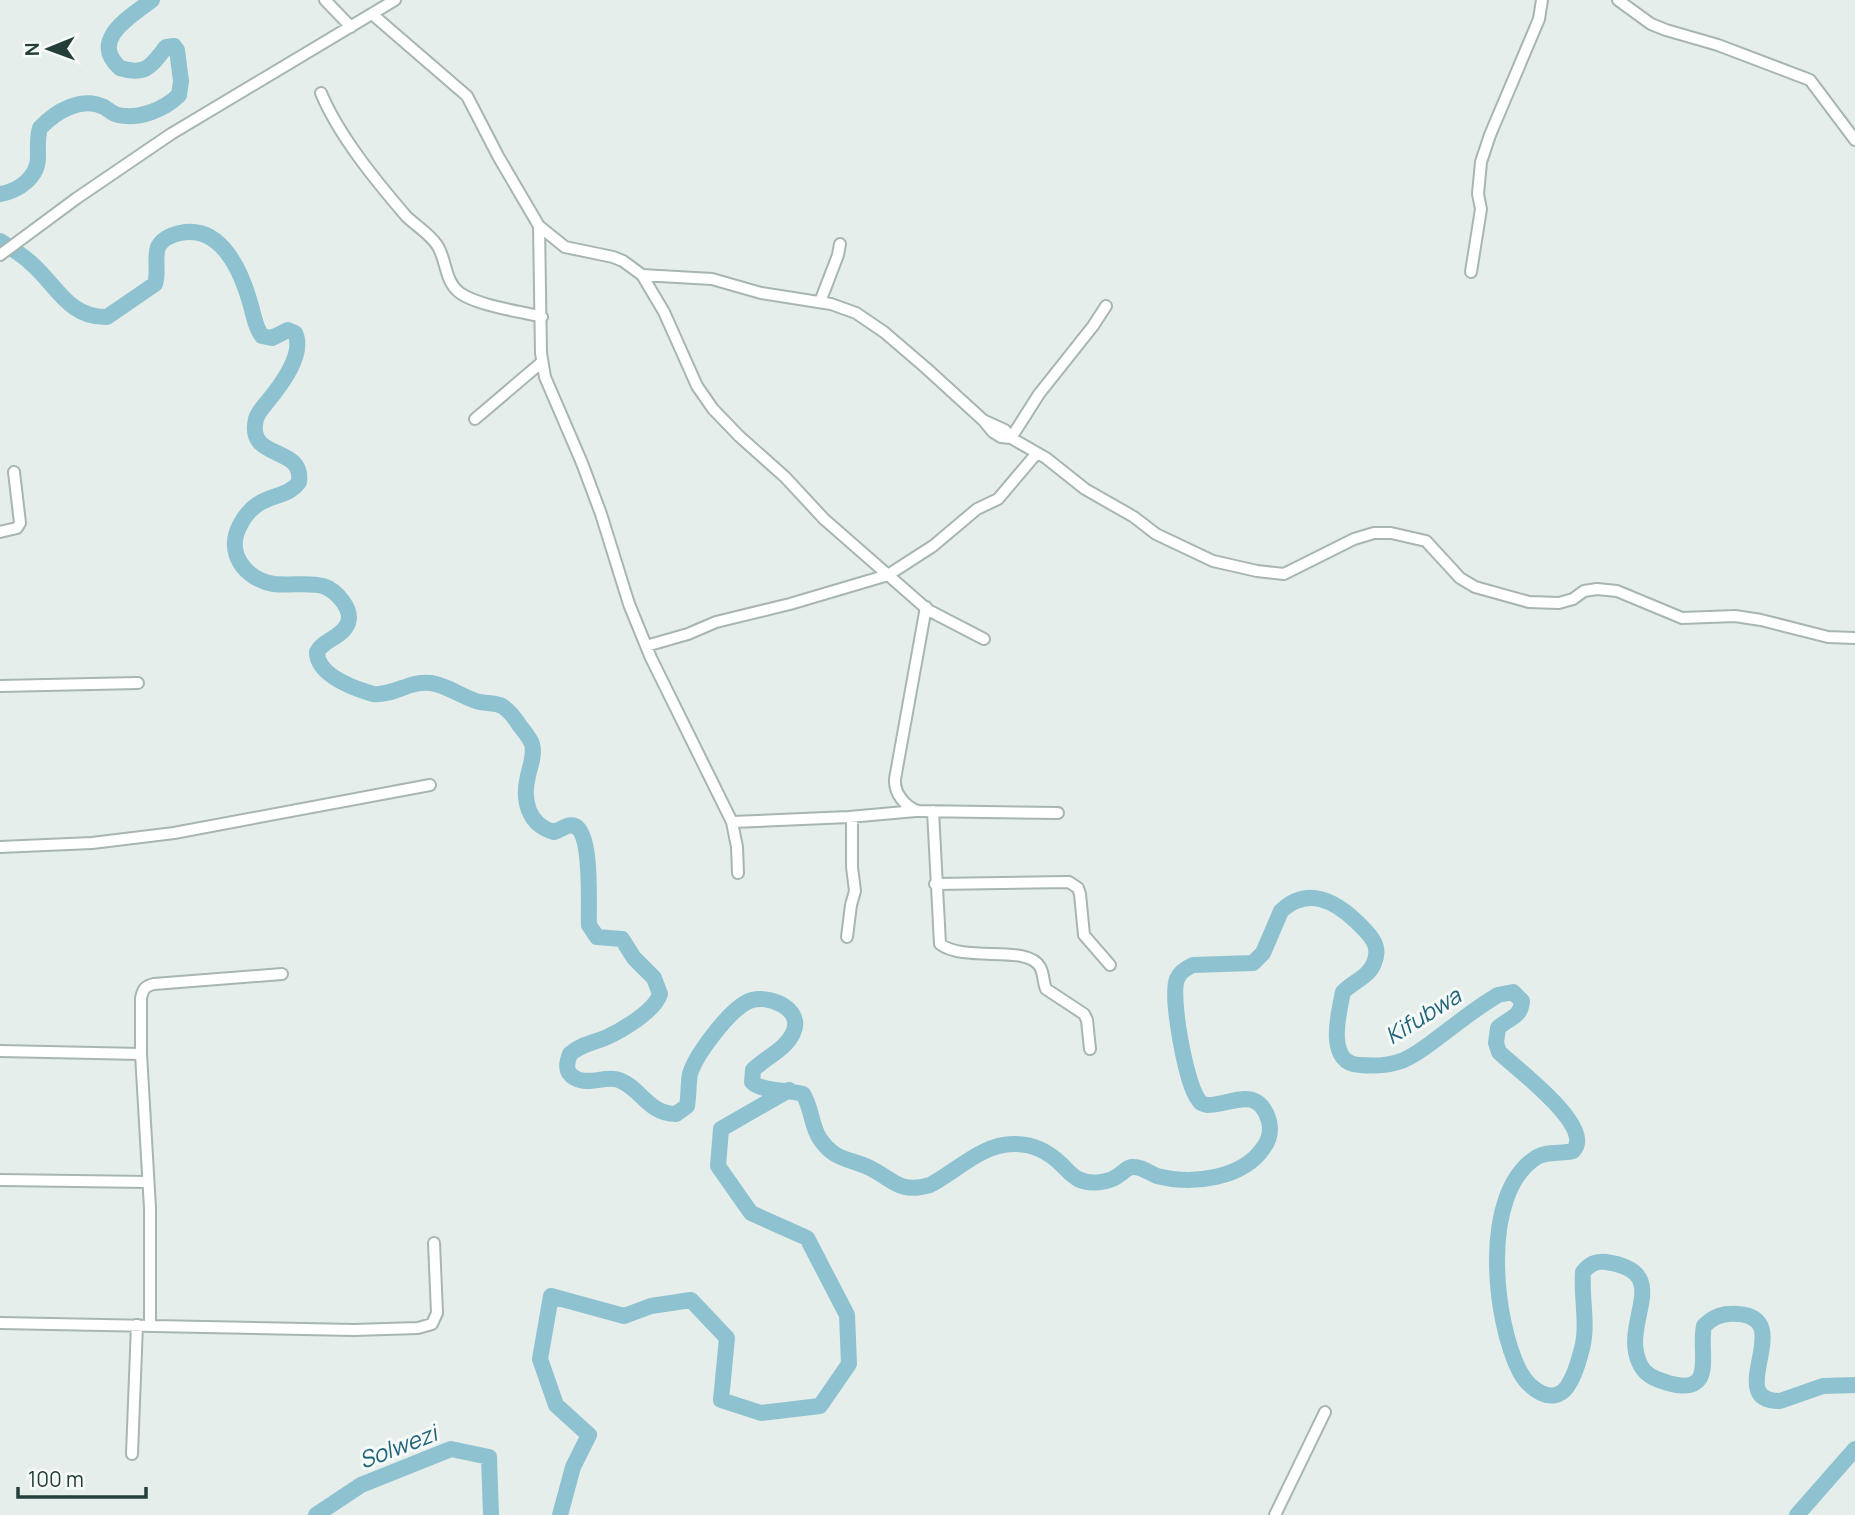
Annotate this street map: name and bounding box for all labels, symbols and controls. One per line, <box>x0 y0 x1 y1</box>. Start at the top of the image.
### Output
north arrow <box>14 14 84 84</box>
text: N <box>19 42 45 56</box>
water label: Kifubwa <box>1378 979 1467 1051</box>
water label: Solwezi <box>354 1416 444 1476</box>
scale bar <box>18 1456 145 1500</box>
text: 100 m <box>28 1465 84 1493</box>

